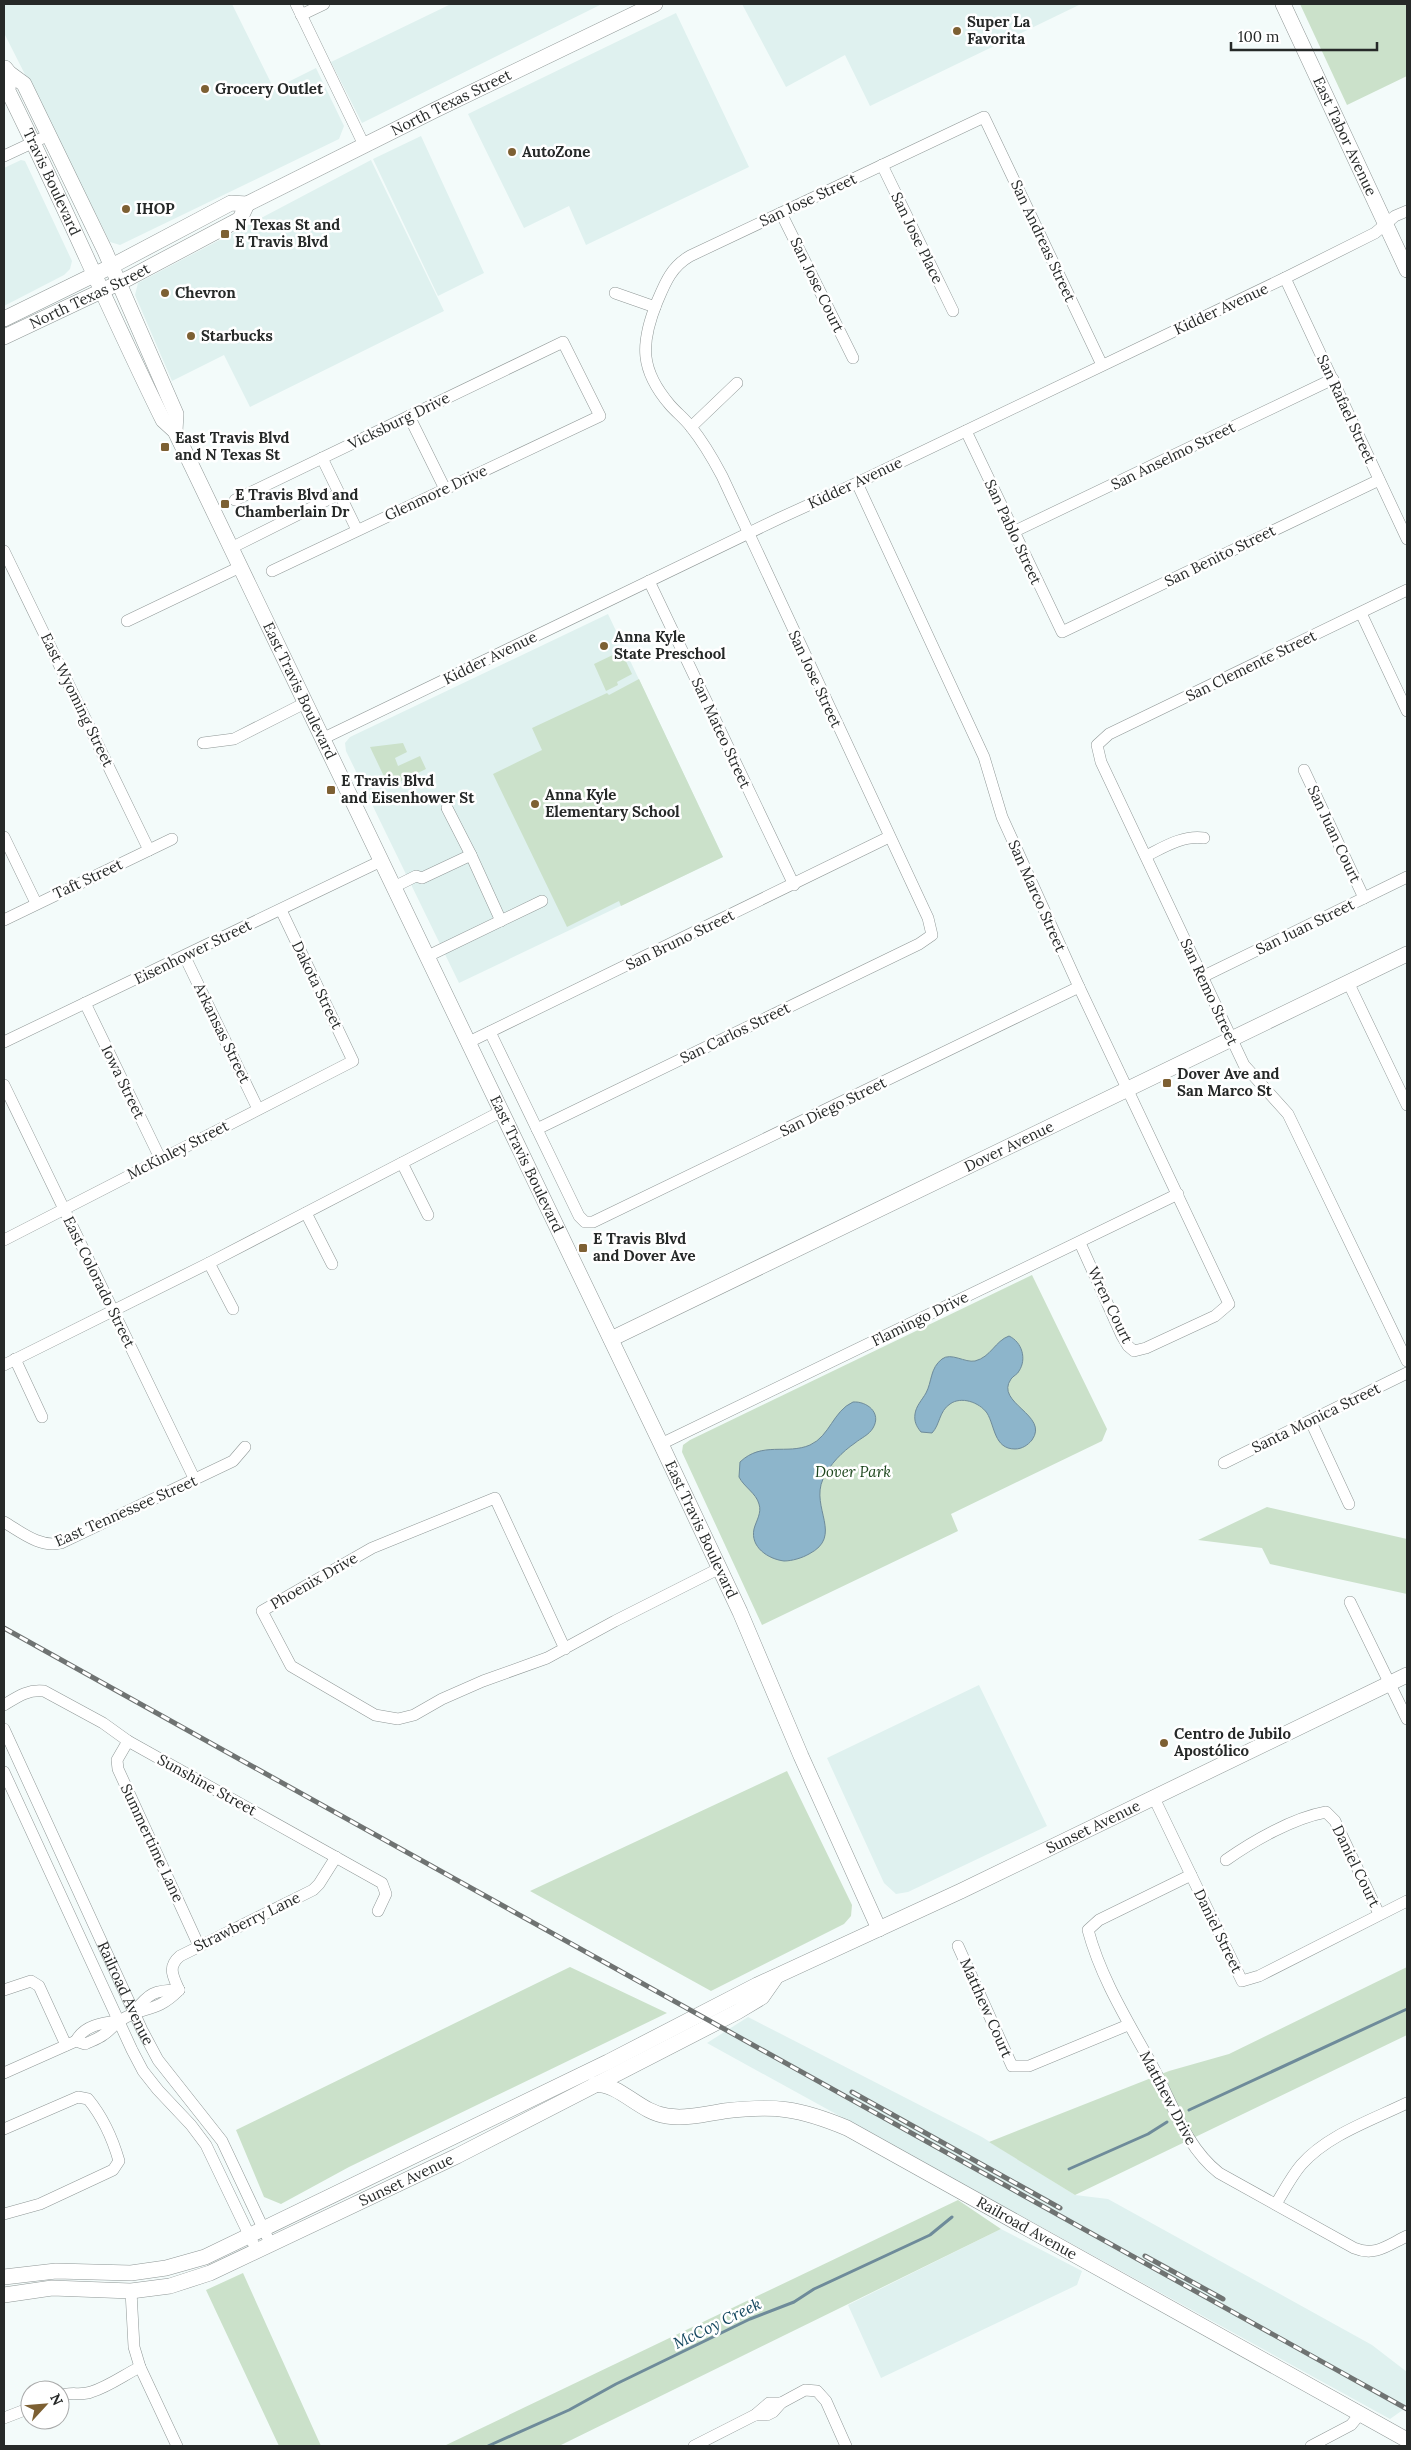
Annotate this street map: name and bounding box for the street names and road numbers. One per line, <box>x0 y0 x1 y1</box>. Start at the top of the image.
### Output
street label: North Texas Street <box>388 65 514 139</box>
street label: East Tabor Avenue <box>1309 73 1381 199</box>
street label: Travis Boulevard <box>19 125 85 238</box>
street label: San Jose Street <box>756 169 860 230</box>
street label: San Andreas Street <box>1007 177 1080 305</box>
street label: San Jose Place <box>887 189 948 287</box>
street label: San Jose Court <box>786 234 849 336</box>
street label: North Texas Street <box>26 258 153 333</box>
street label: Kidder Avenue <box>1171 278 1271 339</box>
street label: San Rafael Street <box>1313 351 1380 466</box>
street label: Vicksburg Drive <box>344 388 453 454</box>
street label: San Anselmo Street <box>1108 417 1238 494</box>
street label: Kidder Avenue <box>805 452 905 513</box>
street label: Glenmore Drive <box>382 461 490 525</box>
street label: San Pablo Street <box>981 476 1046 588</box>
street label: San Benito Street <box>1161 520 1279 591</box>
street label: East Travis Boulevard <box>259 619 341 762</box>
street label: San Clemente Street <box>1182 626 1319 705</box>
street label: Kidder Avenue <box>440 627 540 688</box>
street label: San Jose Street <box>785 627 846 731</box>
street label: East Wyoming Street <box>37 630 118 770</box>
street label: San Mateo Street <box>688 674 755 791</box>
street label: San Juan Court <box>1304 782 1365 886</box>
street label: San Marco Street <box>1004 837 1071 955</box>
street label: Taft Street <box>50 854 126 903</box>
street label: San Juan Street <box>1252 894 1357 959</box>
street label: San Bruno Street <box>622 905 737 974</box>
street label: Eisenhower Street <box>131 915 255 988</box>
street label: San Remo Street <box>1176 935 1243 1048</box>
street label: Dakota Street <box>288 938 347 1032</box>
street label: Arkansas Street <box>190 979 255 1086</box>
street label: San Carlos Street <box>677 998 793 1067</box>
street label: Iowa Street <box>98 1042 149 1122</box>
street label: San Diego Street <box>776 1072 889 1141</box>
street label: East Travis Boulevard <box>486 1092 568 1235</box>
street label: McKinley Street <box>124 1116 232 1183</box>
street label: Dover Avenue <box>961 1116 1056 1176</box>
street label: East Colorado Street <box>59 1213 140 1351</box>
street label: Wren Court <box>1084 1263 1137 1346</box>
street label: Flamingo Drive <box>868 1287 971 1350</box>
street label: Santa Monica Street <box>1248 1378 1383 1457</box>
street label: East Travis Boulevard <box>661 1457 742 1601</box>
street label: East Tennessee Street <box>52 1471 200 1550</box>
street label: Phoenix Drive <box>267 1548 361 1613</box>
street label: Sunshine Street <box>154 1750 260 1820</box>
street label: Summertime Lane <box>117 1781 188 1905</box>
street label: Sunset Avenue <box>1043 1796 1143 1857</box>
street label: Daniel Court <box>1328 1822 1385 1910</box>
street label: Daniel Street <box>1190 1886 1247 1976</box>
street label: Strawberry Lane <box>190 1888 303 1956</box>
street label: Railroad Avenue <box>94 1938 158 2048</box>
street label: Matthew Court <box>956 1955 1017 2061</box>
street label: Matthew Drive <box>1136 2048 1201 2148</box>
street label: Sunset Avenue <box>356 2149 456 2210</box>
street label: Railroad Avenue <box>973 2192 1081 2263</box>

